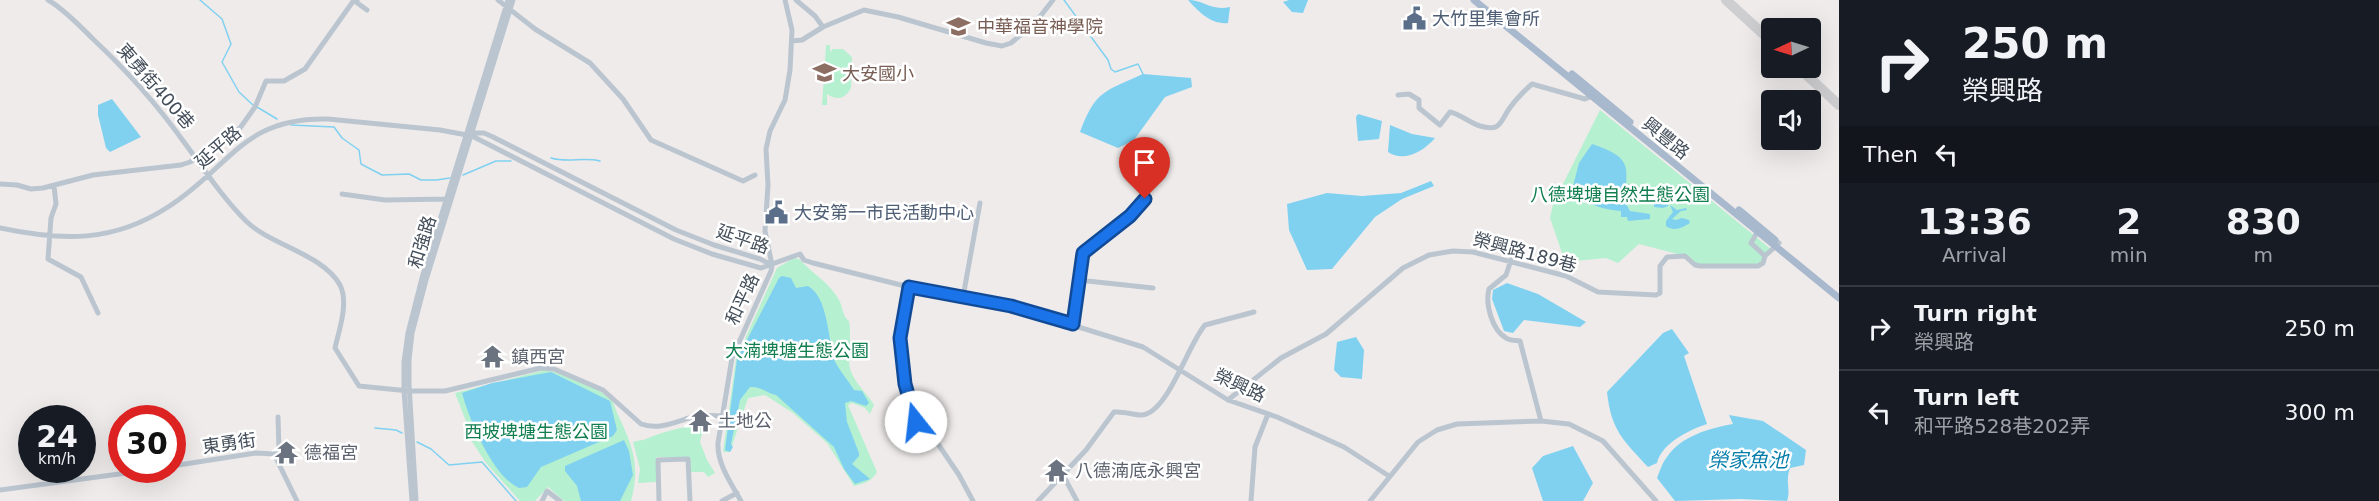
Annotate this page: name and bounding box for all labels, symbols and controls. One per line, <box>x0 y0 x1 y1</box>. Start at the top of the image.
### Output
public building icon: 大竹里集會所 <box>1401 5 1427 31</box>
place label: 大竹里集會所 <box>1432 8 1540 29</box>
school or university icon: 中華福音神學院 <box>946 13 972 39</box>
place label: 中華福音神學院 <box>977 16 1103 37</box>
north arrow <box>1761 18 1821 78</box>
map controls <box>1761 18 1821 150</box>
text: 250 m <box>1962 19 2108 68</box>
icon: right <box>1863 24 1941 102</box>
street label: 東勇街400巷 <box>113 39 199 133</box>
school or university icon: 大安國小 <box>811 60 837 86</box>
place label: 大安國小 <box>842 63 914 84</box>
text: 榮興路 <box>1962 75 2043 106</box>
button: sound <box>1761 90 1821 150</box>
street label: 興豐路 <box>1638 113 1694 163</box>
street label: 延平路 <box>191 121 245 173</box>
pin <box>1119 137 1170 199</box>
icon: left <box>1930 138 1963 171</box>
text: Then <box>1863 142 1918 167</box>
icon: arrive <box>1128 146 1161 179</box>
park label: 八德埤塘自然生態公園 <box>1530 184 1710 205</box>
public building icon: 大安第一市民活動中心 <box>763 199 789 225</box>
text: 13:36 <box>1917 201 2032 242</box>
text: 2 <box>2116 201 2141 242</box>
text: 830 <box>2226 201 2301 242</box>
place label: 大安第一市民活動中心 <box>794 202 974 223</box>
street label: 和強路 <box>404 213 440 271</box>
street label: 延平路 <box>714 220 772 258</box>
street label: 榮興路189巷 <box>1471 228 1579 276</box>
text: Arrival <box>1942 243 2007 267</box>
text: min <box>2110 243 2148 267</box>
text: m <box>2254 243 2273 267</box>
street label: 和平路 <box>721 270 763 328</box>
text: Turn right <box>1914 301 2037 326</box>
icon: right <box>1863 312 1896 345</box>
text: 250 m <box>2285 316 2355 341</box>
text: 榮興路 <box>1914 330 1974 354</box>
park label: 大湳埤塘生態公園 <box>725 340 869 361</box>
temple icon: 鎮西宮 <box>480 343 506 369</box>
place label: 鎮西宮 <box>511 346 565 367</box>
street label: 榮興路 <box>1211 364 1269 406</box>
text: Turn left <box>1914 385 2019 410</box>
position arrow <box>884 390 948 454</box>
icon: left <box>1863 396 1896 429</box>
text: 300 m <box>2285 400 2355 425</box>
speed limit sign: 30 <box>108 405 186 483</box>
temple icon: 土地公 <box>687 407 713 433</box>
place label: 土地公 <box>718 410 772 431</box>
text: 和平路528巷202弄 <box>1914 414 2090 438</box>
text: 24 <box>36 419 78 454</box>
park label: 西坡埤塘生態公園 <box>464 421 608 442</box>
street label: 東勇街 <box>201 429 257 457</box>
temple icon: 德福宮 <box>273 439 299 465</box>
place label: 德福宮 <box>304 442 358 463</box>
water label: 榮家魚池 <box>1708 448 1790 472</box>
text: km/h <box>38 450 76 468</box>
temple icon: 八德湳底永興宮 <box>1044 457 1070 483</box>
place label: 八德湳底永興宮 <box>1075 460 1201 481</box>

